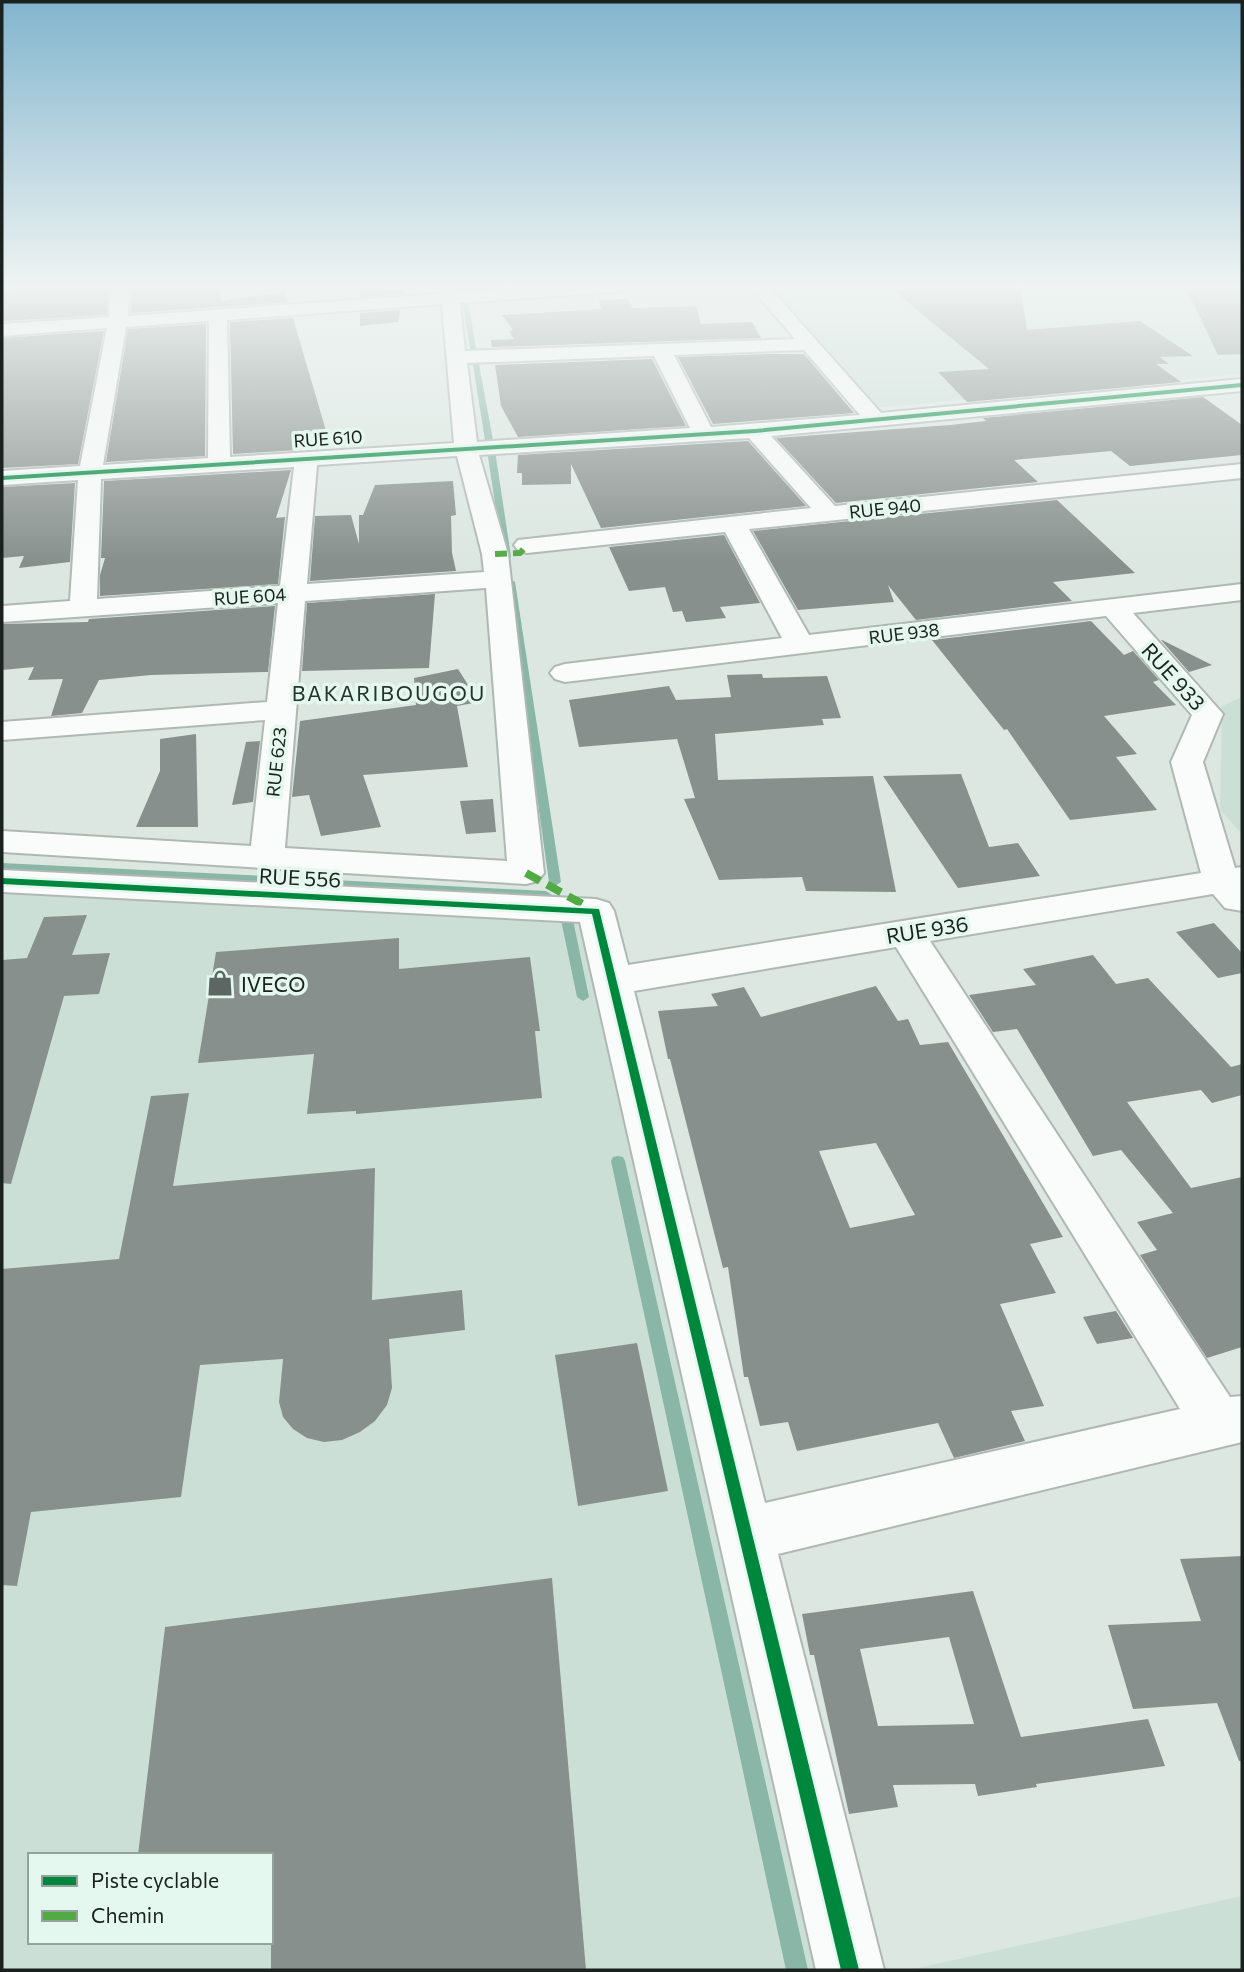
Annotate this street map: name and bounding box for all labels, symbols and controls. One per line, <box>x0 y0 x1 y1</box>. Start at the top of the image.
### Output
street label: RUE 610 <box>293 425 363 451</box>
street label: RUE 940 <box>848 493 922 523</box>
street label: RUE 604 <box>213 582 287 610</box>
street label: RUE 938 <box>867 618 941 648</box>
street label: RUE 933 <box>1137 637 1211 715</box>
district label: BAKARIBOUGOU <box>292 680 486 705</box>
street label: RUE 623 <box>261 726 291 798</box>
street label: RUE 556 <box>258 862 342 892</box>
street label: RUE 936 <box>884 910 970 948</box>
shop icon: IVECO <box>205 968 235 998</box>
place label: IVECO <box>241 971 305 996</box>
legend <box>28 1853 273 1944</box>
text: Piste cyclable <box>91 1867 219 1892</box>
text: Chemin <box>91 1902 164 1927</box>

